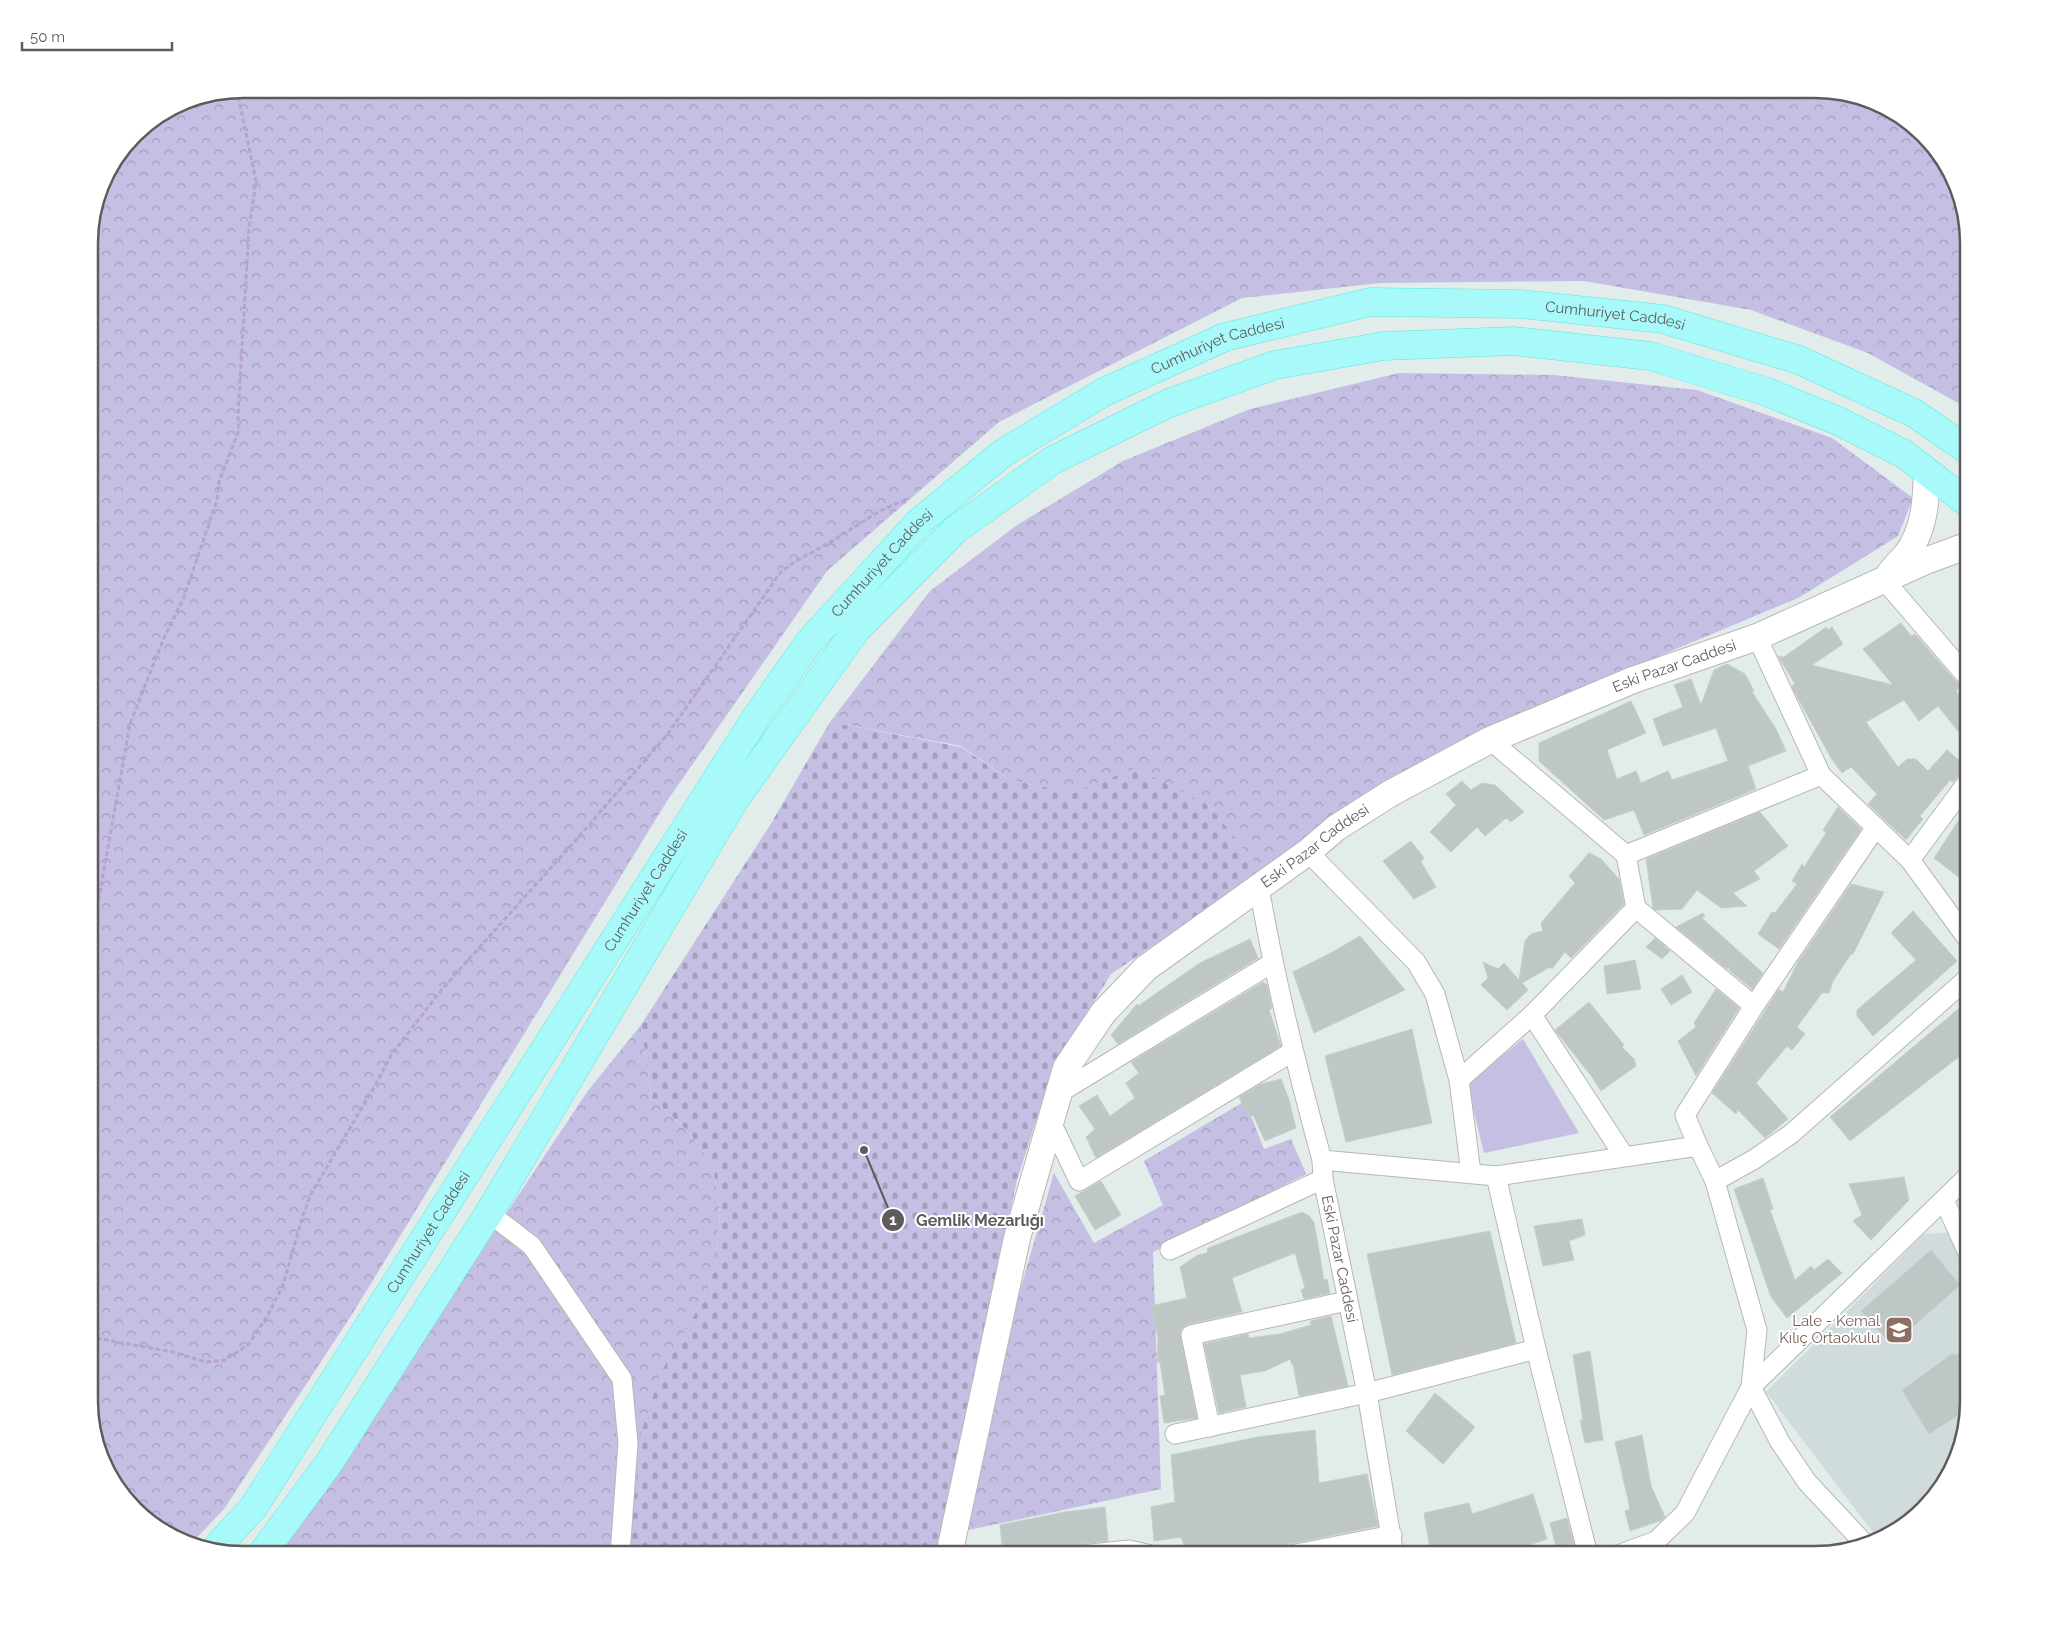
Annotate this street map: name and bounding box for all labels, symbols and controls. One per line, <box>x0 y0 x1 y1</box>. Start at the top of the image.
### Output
scale bar <box>22 20 172 52</box>
text: 50 m <box>30 28 65 46</box>
street label: Cumhuriyet Caddesi <box>1544 298 1687 334</box>
street label: Cumhuriyet Caddesi <box>1148 314 1286 379</box>
street label: Cumhuriyet Caddesi <box>827 505 937 621</box>
street label: Eski Pazar Caddesi <box>1610 636 1738 697</box>
street label: Eski Pazar Caddesi <box>1257 801 1372 892</box>
street label: Cumhuriyet Caddesi <box>600 826 691 955</box>
street label: Cumhuriyet Caddesi <box>383 1168 474 1297</box>
street label: Eski Pazar Caddesi <box>1318 1194 1361 1324</box>
callout: Gemlik Mezarlığı <box>881 1205 1054 1236</box>
text: 1 <box>889 1211 897 1229</box>
text: Gemlik Mezarlığı <box>916 1211 1044 1230</box>
place label: Lale - Kemal Kılıç Ortaokulu <box>1779 1312 1881 1347</box>
school or university icon: Lale - Kemal Kılıç Ortaokulu <box>1884 1315 1914 1345</box>

